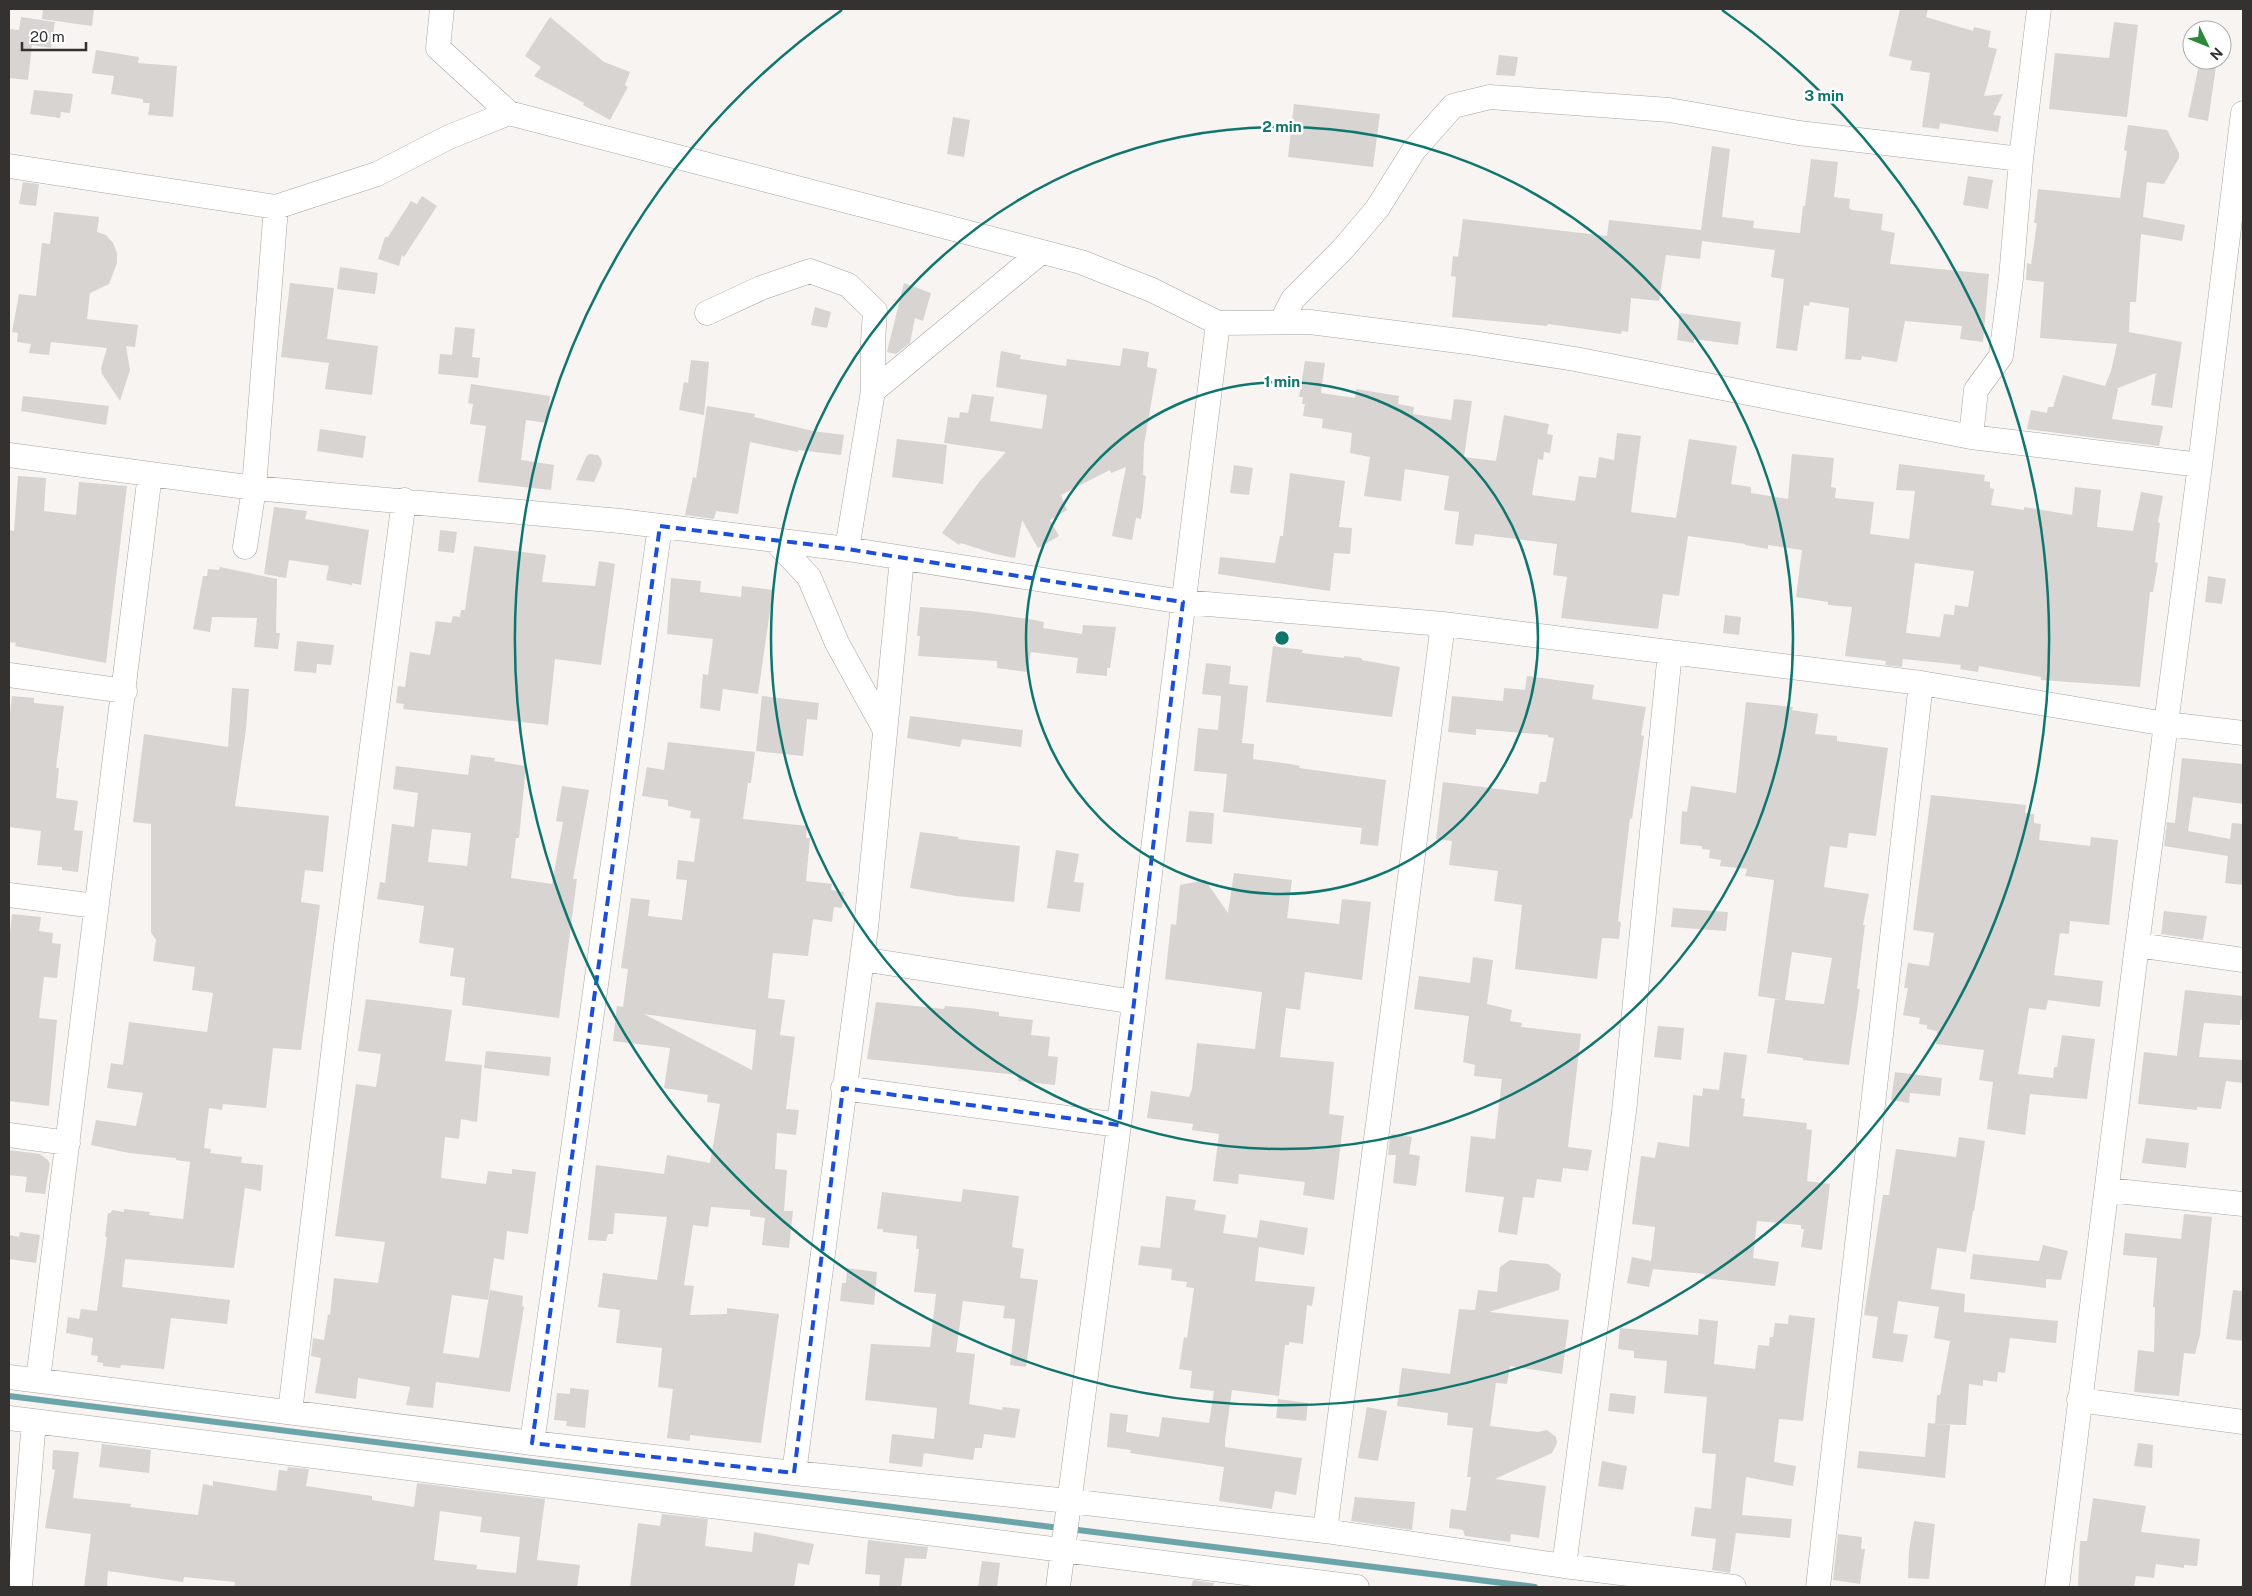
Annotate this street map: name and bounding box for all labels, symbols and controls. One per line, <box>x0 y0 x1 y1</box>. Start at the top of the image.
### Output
scale bar <box>22 20 86 52</box>
north arrow <box>2182 20 2232 70</box>
text: 20 m <box>30 28 65 45</box>
text: N <box>2207 44 2226 63</box>
text: 3 min <box>1804 87 1844 104</box>
text: 2 min <box>1262 118 1302 135</box>
text: 1 min <box>1264 373 1300 390</box>
centre of rings <box>1273 629 1291 647</box>

